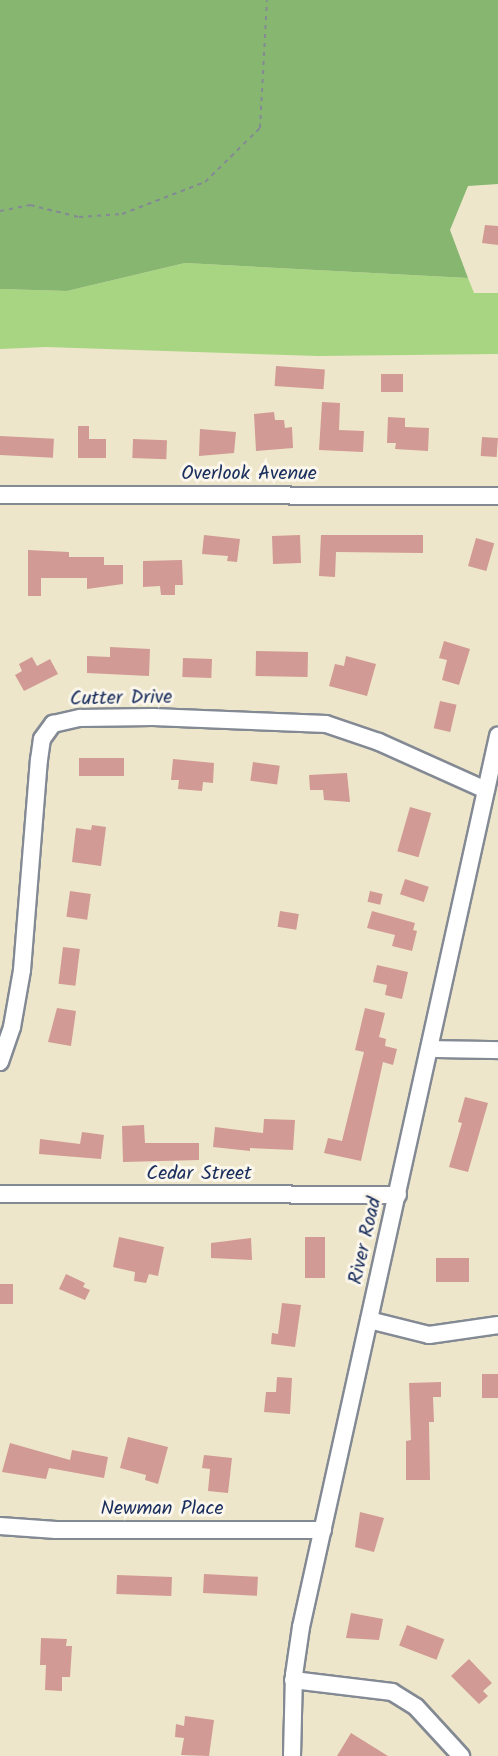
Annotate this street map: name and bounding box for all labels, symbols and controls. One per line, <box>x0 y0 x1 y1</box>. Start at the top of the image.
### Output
street label: Overlook Avenue <box>181 462 317 486</box>
street label: Cutter Drive <box>70 686 172 712</box>
street label: Cedar Street <box>146 1162 252 1186</box>
street label: River Road <box>344 1195 388 1287</box>
street label: Newman Place <box>100 1497 224 1521</box>

